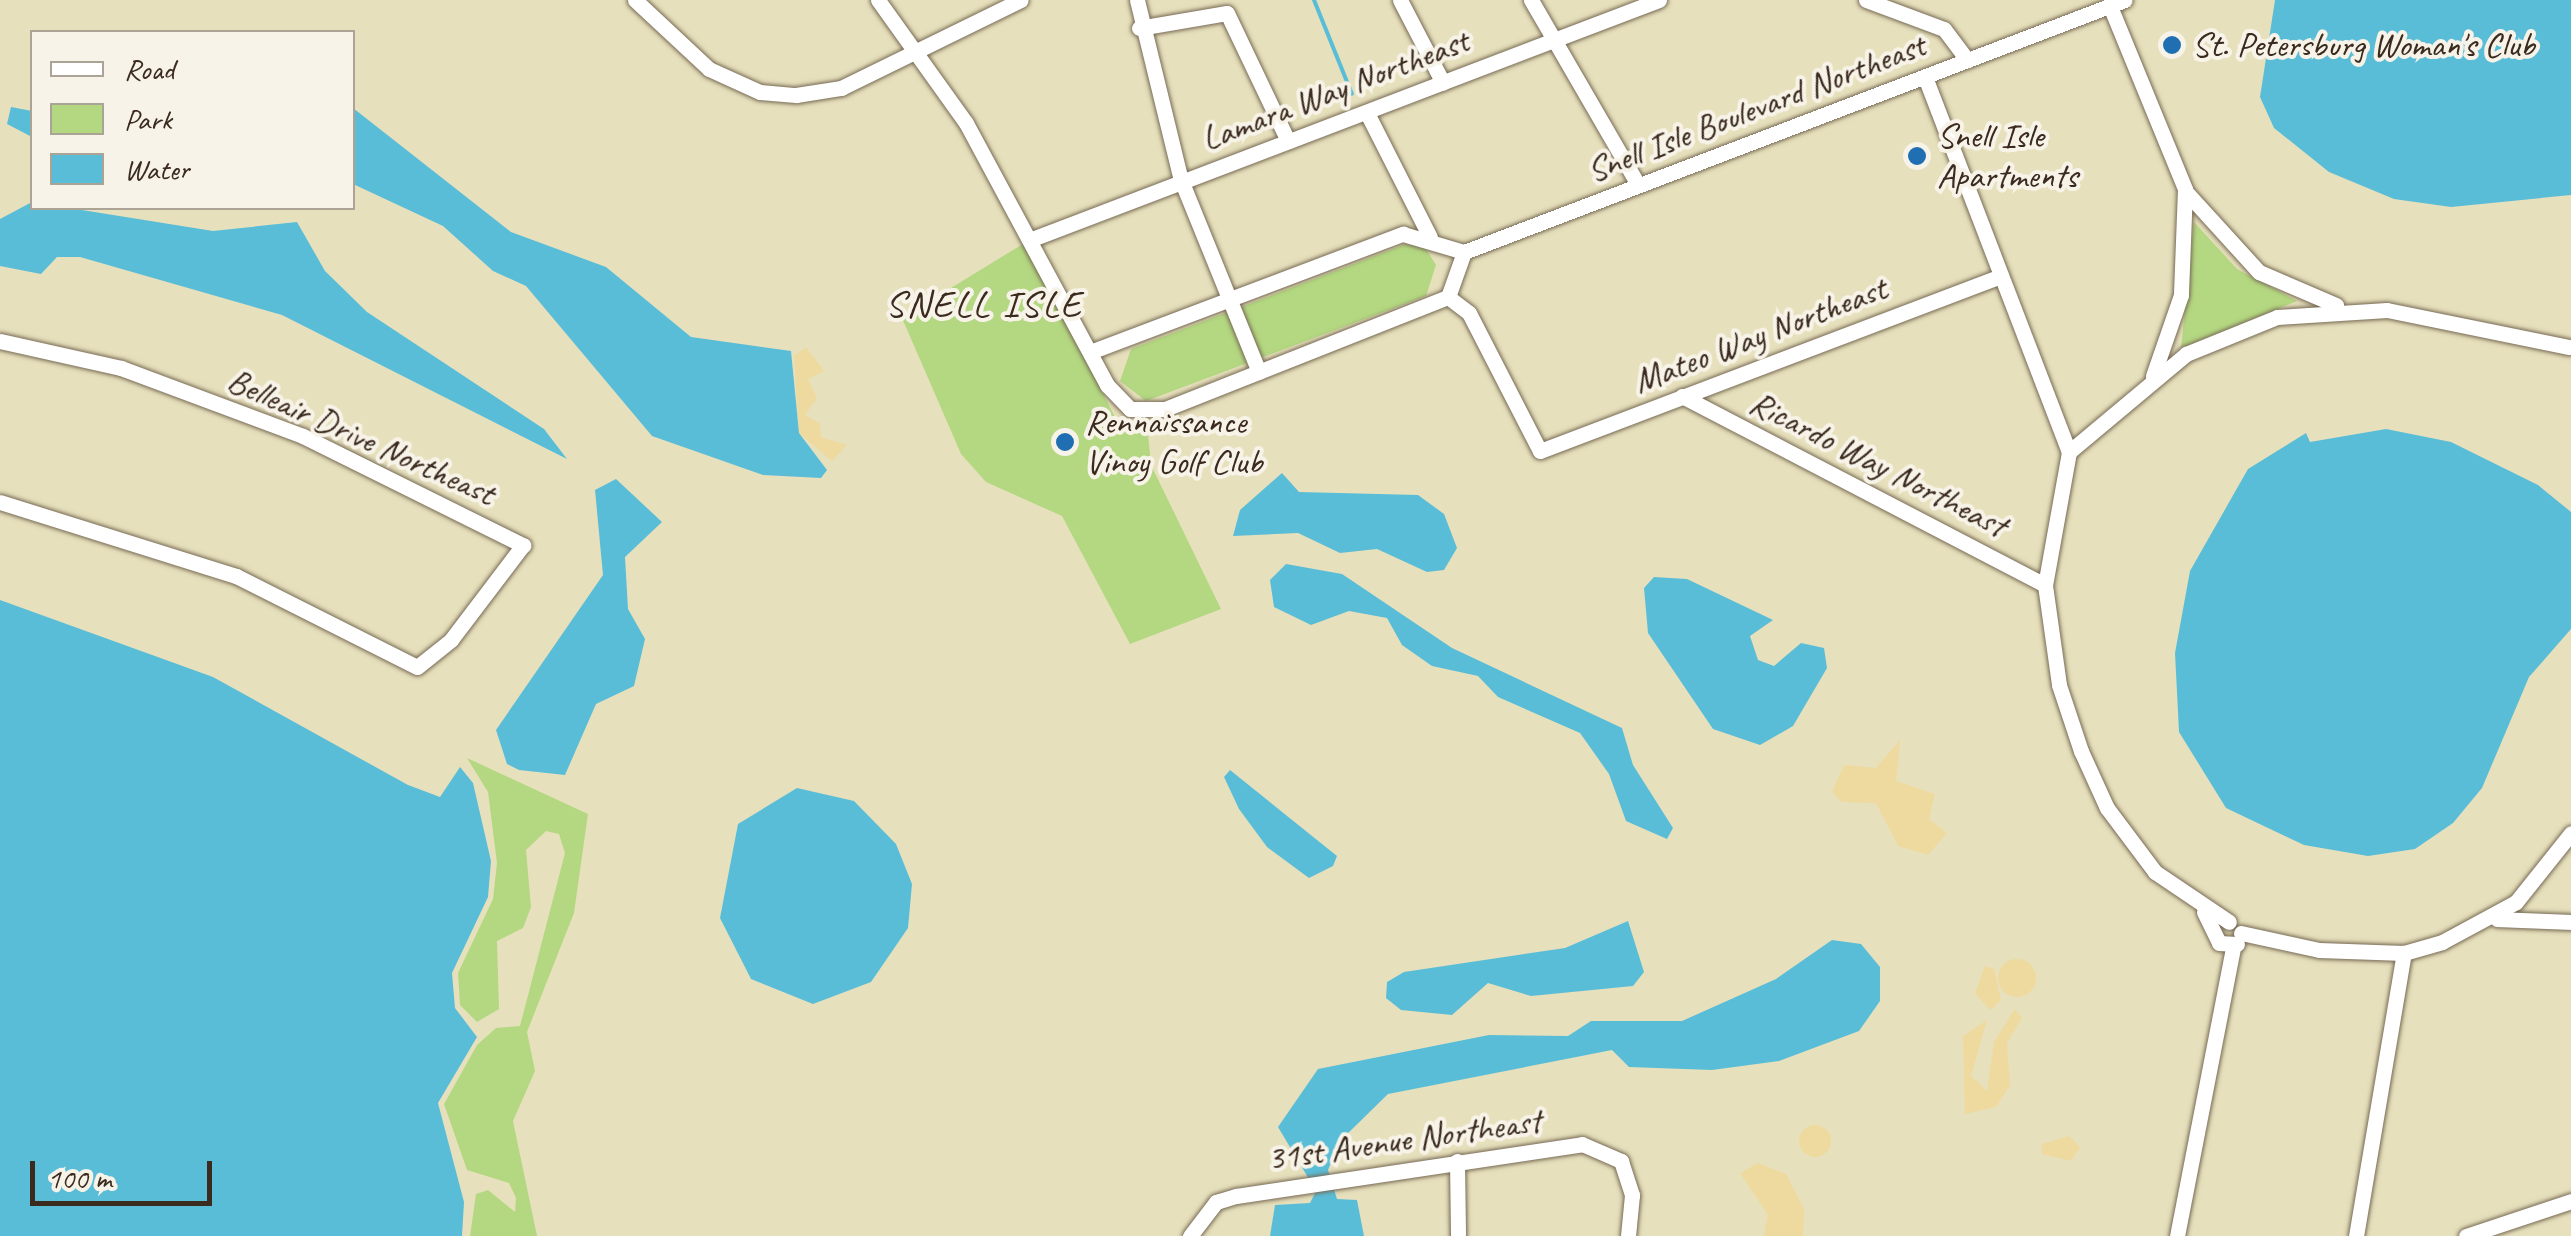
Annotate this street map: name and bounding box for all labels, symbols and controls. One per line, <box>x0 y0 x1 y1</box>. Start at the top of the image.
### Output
street label: Lamara Way Northeast <box>1196 20 1474 160</box>
street label: Snell Isle Boulevard Northeast <box>1580 24 1932 192</box>
place label: St. Petersburg Woman's Club <box>2192 24 2535 66</box>
legend <box>30 30 355 210</box>
marker: St. Petersburg Woman's Club <box>2161 34 2183 56</box>
text: Road <box>124 50 174 88</box>
text: Park <box>124 100 172 138</box>
place label: Snell Isle Apartments <box>1937 115 2078 197</box>
marker: Snell Isle Apartments <box>1906 145 1928 167</box>
text: Water <box>124 150 189 188</box>
street label: Mateo Way Northeast <box>1628 268 1892 402</box>
district label: SNELL ISLE <box>886 281 1082 327</box>
street label: Belleair Drive Northeast <box>220 359 502 515</box>
street label: Ricardo Way Northeast <box>1743 381 2013 547</box>
place label: Rennaissance Vinoy Golf Club <box>1085 401 1262 483</box>
marker: Rennaissance Vinoy Golf Club <box>1054 431 1076 453</box>
street label: 31st Avenue Northeast <box>1265 1100 1543 1180</box>
scale bar <box>35 1141 218 1203</box>
text: 100 m <box>47 1159 112 1197</box>

